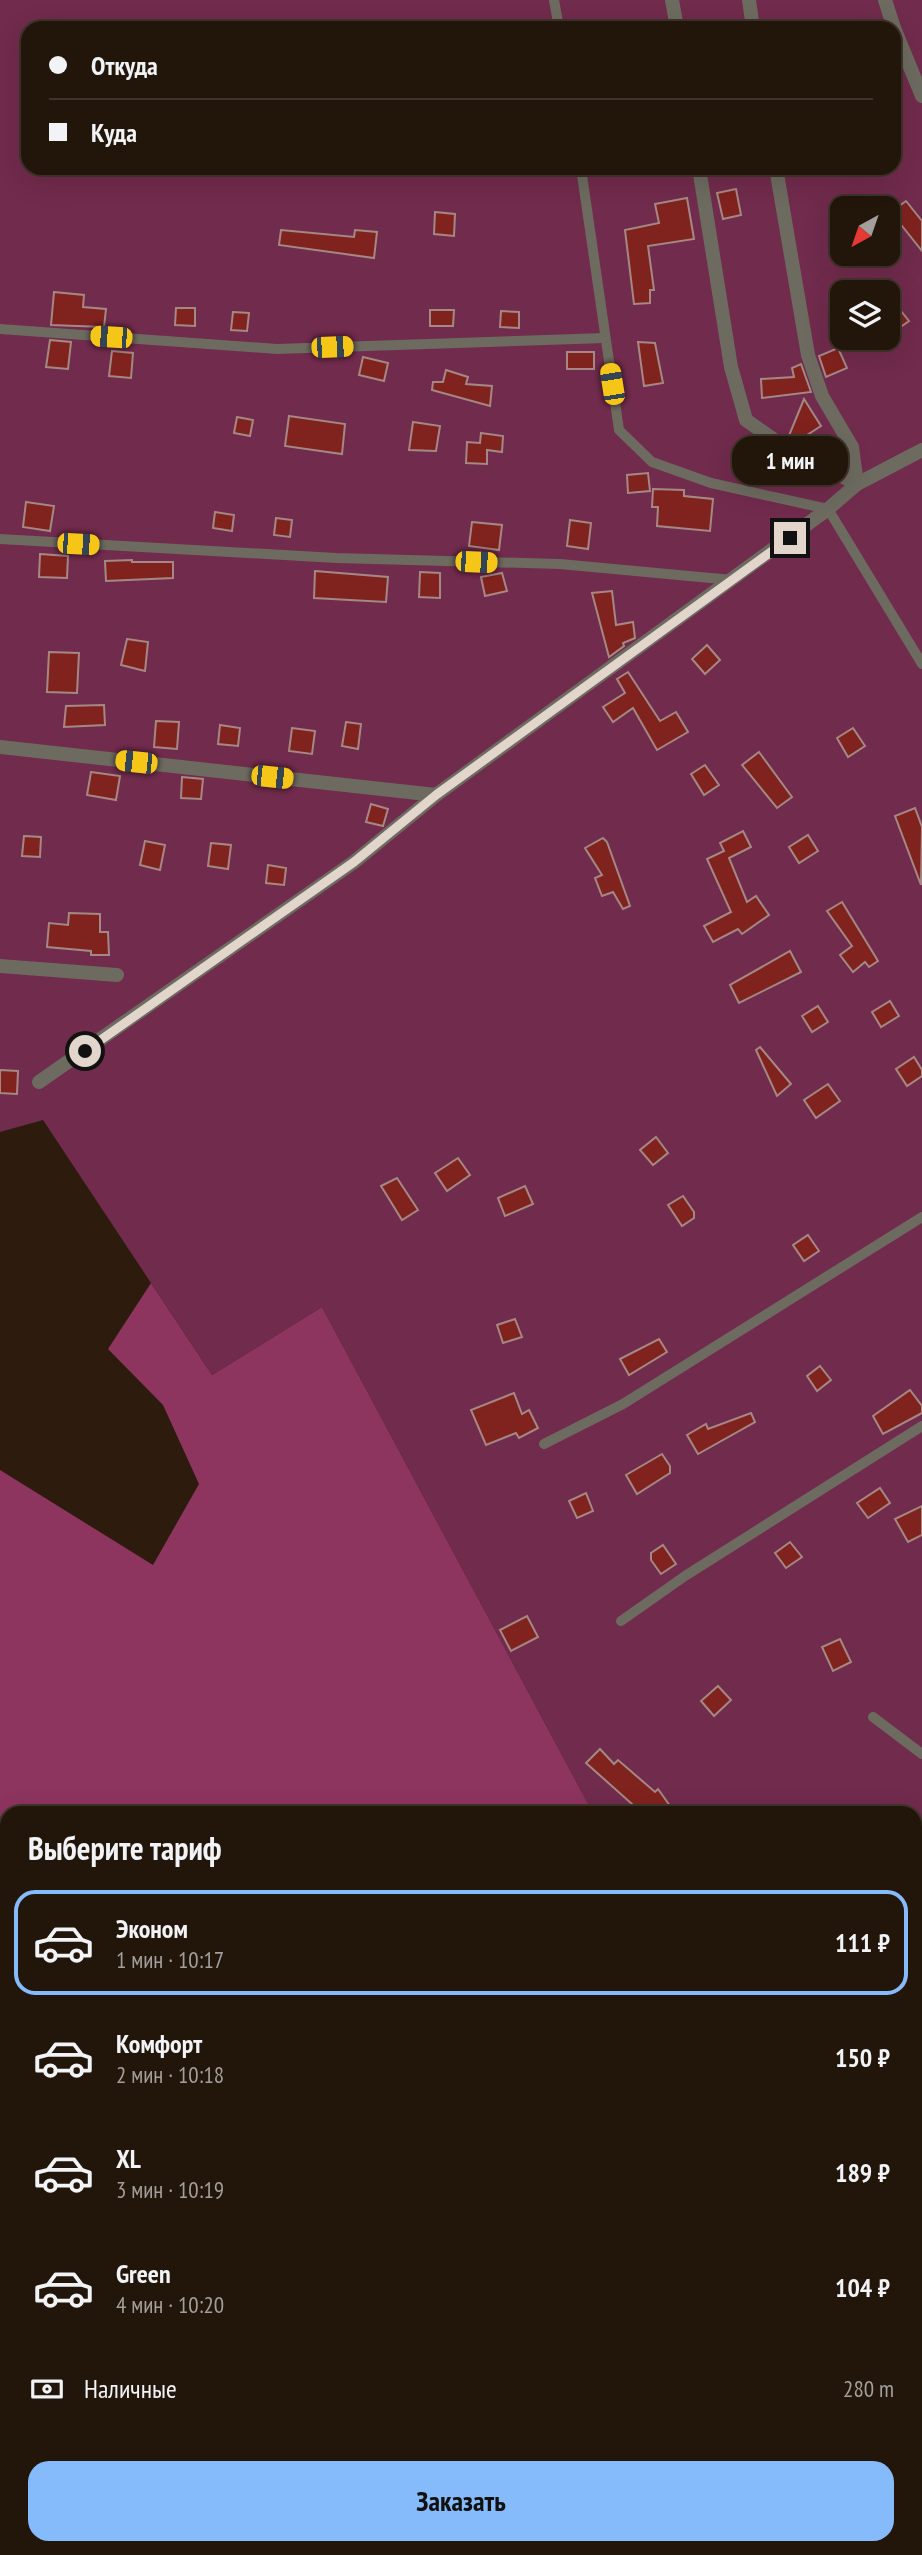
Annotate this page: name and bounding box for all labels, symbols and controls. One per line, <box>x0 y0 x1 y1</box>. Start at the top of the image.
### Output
text: Откуда <box>91 49 158 82</box>
text: Куда <box>91 116 137 149</box>
north arrow <box>830 196 900 266</box>
map controls <box>830 196 900 350</box>
button: layers <box>830 280 900 350</box>
car <box>90 325 133 349</box>
car <box>311 336 354 358</box>
car <box>599 362 626 406</box>
callout: 1 мин <box>732 436 848 486</box>
text: 1 мин <box>765 446 815 475</box>
route end <box>774 522 806 554</box>
car <box>57 532 100 556</box>
car <box>455 551 498 573</box>
car <box>115 749 158 775</box>
car <box>251 764 294 790</box>
route start <box>69 1035 101 1067</box>
text: Выберите тариф <box>28 1827 222 1869</box>
icon: car <box>32 1911 95 1974</box>
text: Эконом <box>116 1912 188 1945</box>
text: 111 ₽ <box>835 1926 890 1959</box>
text: 1 мин · 10:17 <box>116 1945 224 1974</box>
icon: car <box>32 2026 95 2089</box>
text: Комфорт <box>116 2027 202 2060</box>
text: 150 ₽ <box>835 2041 890 2074</box>
text: 2 мин · 10:18 <box>116 2060 224 2089</box>
icon: car <box>32 2141 95 2204</box>
text: XL <box>116 2142 141 2175</box>
text: 189 ₽ <box>835 2156 890 2189</box>
text: 3 мин · 10:19 <box>116 2175 224 2204</box>
icon: car <box>32 2256 95 2319</box>
text: Green <box>116 2257 171 2290</box>
text: 104 ₽ <box>835 2271 890 2304</box>
text: 4 мин · 10:20 <box>116 2290 224 2319</box>
icon: cash <box>28 2370 66 2408</box>
text: Наличные <box>84 2372 177 2405</box>
text: 280 m <box>843 2374 894 2403</box>
button: Заказать <box>28 2461 894 2541</box>

